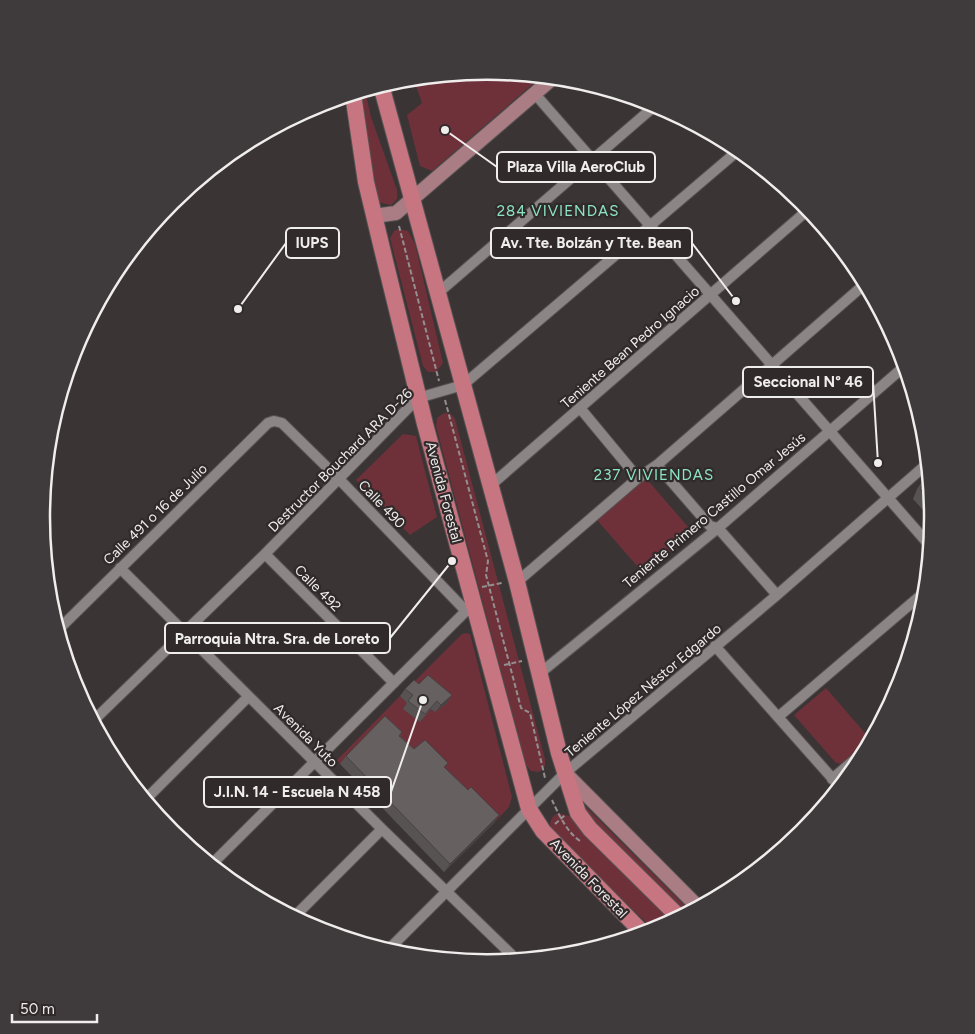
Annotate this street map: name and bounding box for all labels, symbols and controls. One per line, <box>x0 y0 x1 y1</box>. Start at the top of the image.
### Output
callout: Plaza Villa AeroClub <box>497 152 655 182</box>
text: Plaza Villa AeroClub <box>507 158 645 176</box>
district label: 284 VIVIENDAS <box>497 202 619 220</box>
callout: IUPS <box>286 228 339 258</box>
callout: Av. Tte. Bolzán y Tte. Bean <box>491 228 692 258</box>
text: IUPS <box>295 234 329 252</box>
text: Av. Tte. Bolzán y Tte. Bean <box>500 234 682 252</box>
street label: Teniente Bean Pedro Ignacio <box>558 283 703 412</box>
callout: Seccional N° 46 <box>743 367 873 397</box>
text: Seccional N° 46 <box>753 373 863 391</box>
street label: Destructor Bouchard ARA D-26 <box>265 385 416 536</box>
street label: Teniente Primero Castillo Omar Jesús <box>620 429 809 592</box>
street label: Avenida Forestal <box>422 440 465 545</box>
street label: Calle 491 o 16 de Julio <box>100 460 211 568</box>
district label: 237 VIVIENDAS <box>594 466 714 484</box>
street label: Calle 490 <box>355 477 409 532</box>
street label: Calle 492 <box>291 562 344 615</box>
street label: Teniente López Néstor Edgardo <box>562 620 725 761</box>
callout: Parroquia Ntra. Sra. de Loreto <box>165 623 390 653</box>
text: Parroquia Ntra. Sra. de Loreto <box>175 630 380 648</box>
street label: Avenida Yuto <box>270 700 341 771</box>
callout: J.I.N. 14 - Escuela N 458 <box>204 777 391 807</box>
text: J.I.N. 14 - Escuela N 458 <box>214 783 380 801</box>
street label: Avenida Forestal <box>546 835 631 922</box>
scale bar <box>12 992 98 1024</box>
text: 50 m <box>20 1000 55 1018</box>

